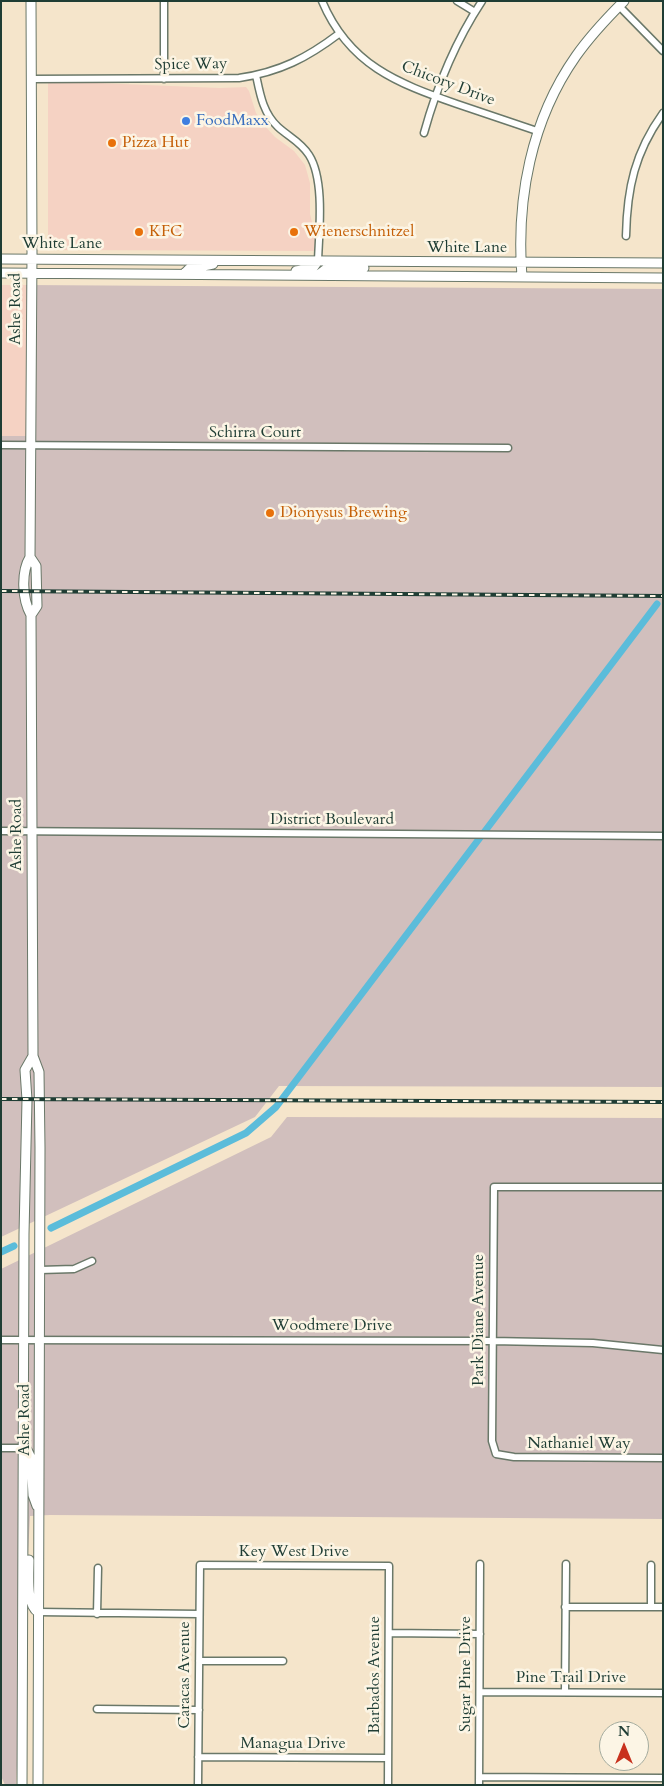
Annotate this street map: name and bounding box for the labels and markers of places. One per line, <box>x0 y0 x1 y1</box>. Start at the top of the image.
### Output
place label: FoodMaxx <box>196 111 269 131</box>
marker: FoodMaxx <box>180 115 192 127</box>
place label: Pizza Hut <box>122 133 189 153</box>
marker: Pizza Hut <box>106 137 118 149</box>
place label: KFC <box>149 222 182 242</box>
place label: Wienerschnitzel <box>304 222 414 242</box>
marker: KFC <box>133 226 145 238</box>
marker: Wienerschnitzel <box>288 226 300 238</box>
place label: Dionysus Brewing <box>280 503 407 523</box>
marker: Dionysus Brewing <box>264 507 276 519</box>

